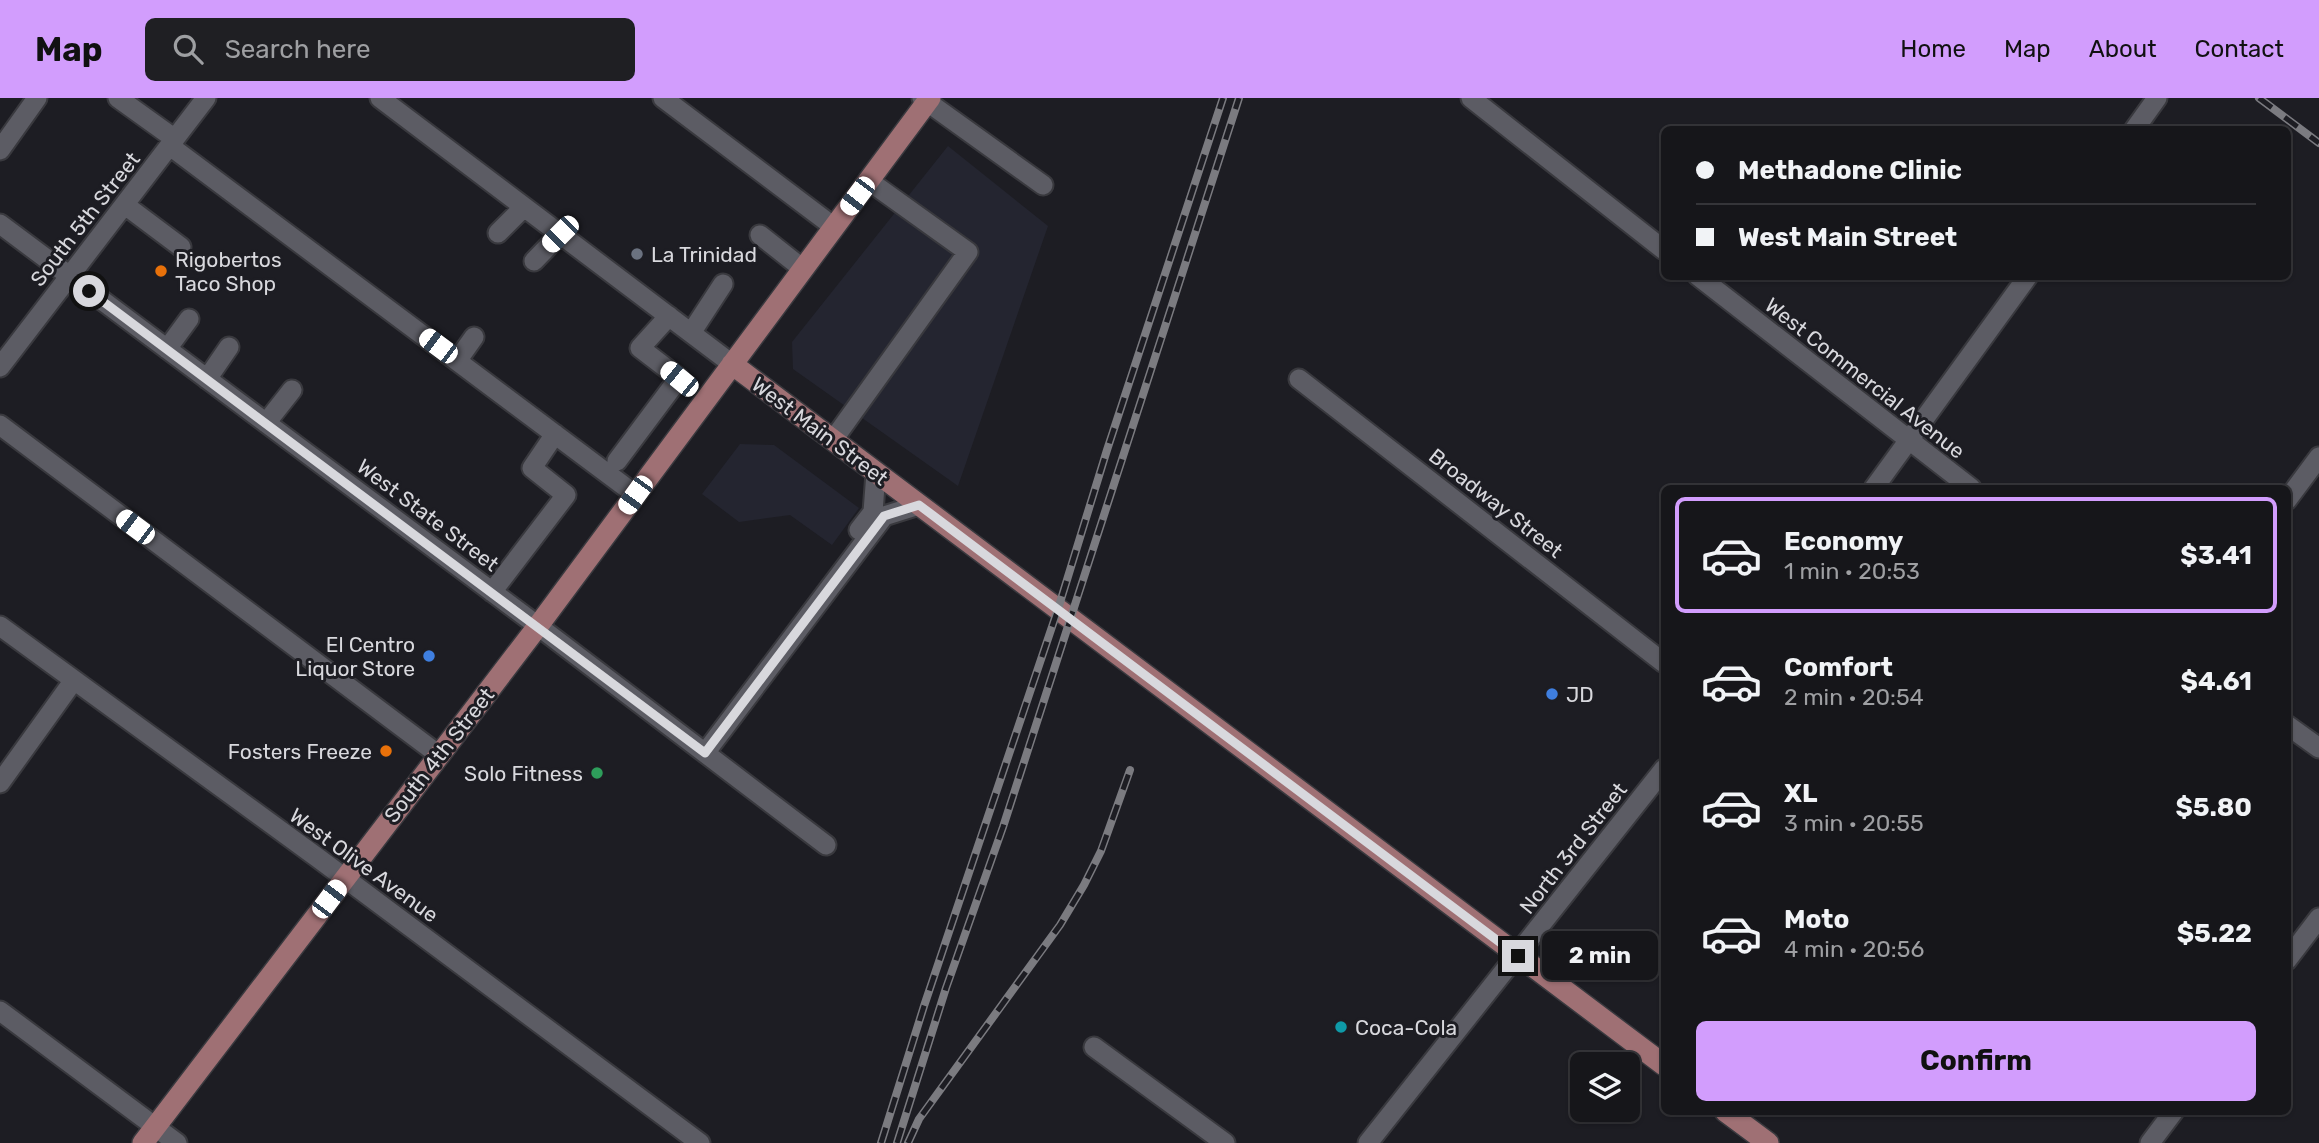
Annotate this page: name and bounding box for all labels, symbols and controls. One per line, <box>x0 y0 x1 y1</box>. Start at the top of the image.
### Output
search box <box>145 18 635 81</box>
text: Map <box>35 30 103 69</box>
icon: search <box>169 30 207 68</box>
text: Search here <box>225 34 370 65</box>
text: Home <box>1900 35 1966 63</box>
text: Map <box>2004 35 2051 63</box>
text: About <box>2089 35 2157 63</box>
text: Contact <box>2195 35 2284 63</box>
street label: South 5th Street <box>25 147 145 291</box>
text: Methadone Clinic <box>1738 155 1962 186</box>
car <box>836 173 879 219</box>
car <box>538 212 583 256</box>
text: West Main Street <box>1738 222 1957 253</box>
place label: La Trinidad <box>651 242 757 267</box>
marker: La Trinidad <box>629 246 645 262</box>
place label: Rigobertos Taco Shop <box>175 247 282 296</box>
marker: Rigobertos Taco Shop <box>153 263 169 279</box>
route start <box>73 275 105 307</box>
street label: West Commercial Avenue <box>1760 292 1970 464</box>
car <box>415 325 462 367</box>
car <box>657 358 702 400</box>
street label: West Main Street <box>747 372 893 490</box>
street label: Broadway Street <box>1424 443 1568 563</box>
street label: West State Street <box>352 454 504 576</box>
car <box>615 472 656 518</box>
car <box>112 506 159 548</box>
icon: car <box>1700 524 1763 587</box>
text: Economy <box>1784 526 1903 557</box>
text: $3.41 <box>2180 540 2252 571</box>
text: 1 min · 20:53 <box>1784 557 1920 585</box>
place label: El Centro Liquor Store <box>295 632 415 681</box>
marker: El Centro Liquor Store <box>421 648 437 664</box>
icon: car <box>1700 650 1763 713</box>
text: Comfort <box>1784 652 1893 683</box>
text: $4.61 <box>2181 666 2252 697</box>
place label: JD <box>1566 682 1594 707</box>
street label: South 4th Street <box>379 683 499 827</box>
text: 2 min · 20:54 <box>1784 683 1924 711</box>
marker: JD <box>1544 686 1560 702</box>
place label: Fosters Freeze <box>228 739 372 764</box>
marker: Fosters Freeze <box>378 743 394 759</box>
place label: Solo Fitness <box>464 761 583 786</box>
marker: Solo Fitness <box>589 765 605 781</box>
icon: car <box>1700 776 1763 839</box>
street label: North 3rd Street <box>1514 777 1632 919</box>
text: XL <box>1784 778 1817 809</box>
text: $5.80 <box>2175 792 2252 823</box>
street label: West Olive Avenue <box>285 803 443 927</box>
text: 3 min · 20:55 <box>1784 809 1924 837</box>
car <box>308 876 351 922</box>
icon: car <box>1700 902 1763 965</box>
text: Moto <box>1784 904 1849 935</box>
text: $5.22 <box>2177 918 2252 949</box>
callout: 2 min <box>1542 932 1658 980</box>
text: 4 min · 20:56 <box>1784 935 1924 963</box>
route end <box>1502 940 1534 972</box>
text: 2 min <box>1569 941 1631 969</box>
place label: Coca-Cola <box>1355 1015 1457 1040</box>
marker: Coca-Cola <box>1333 1019 1349 1035</box>
button: Confirm <box>1696 1021 2256 1101</box>
map controls <box>1570 1052 1640 1122</box>
button: layers <box>1570 1052 1640 1122</box>

